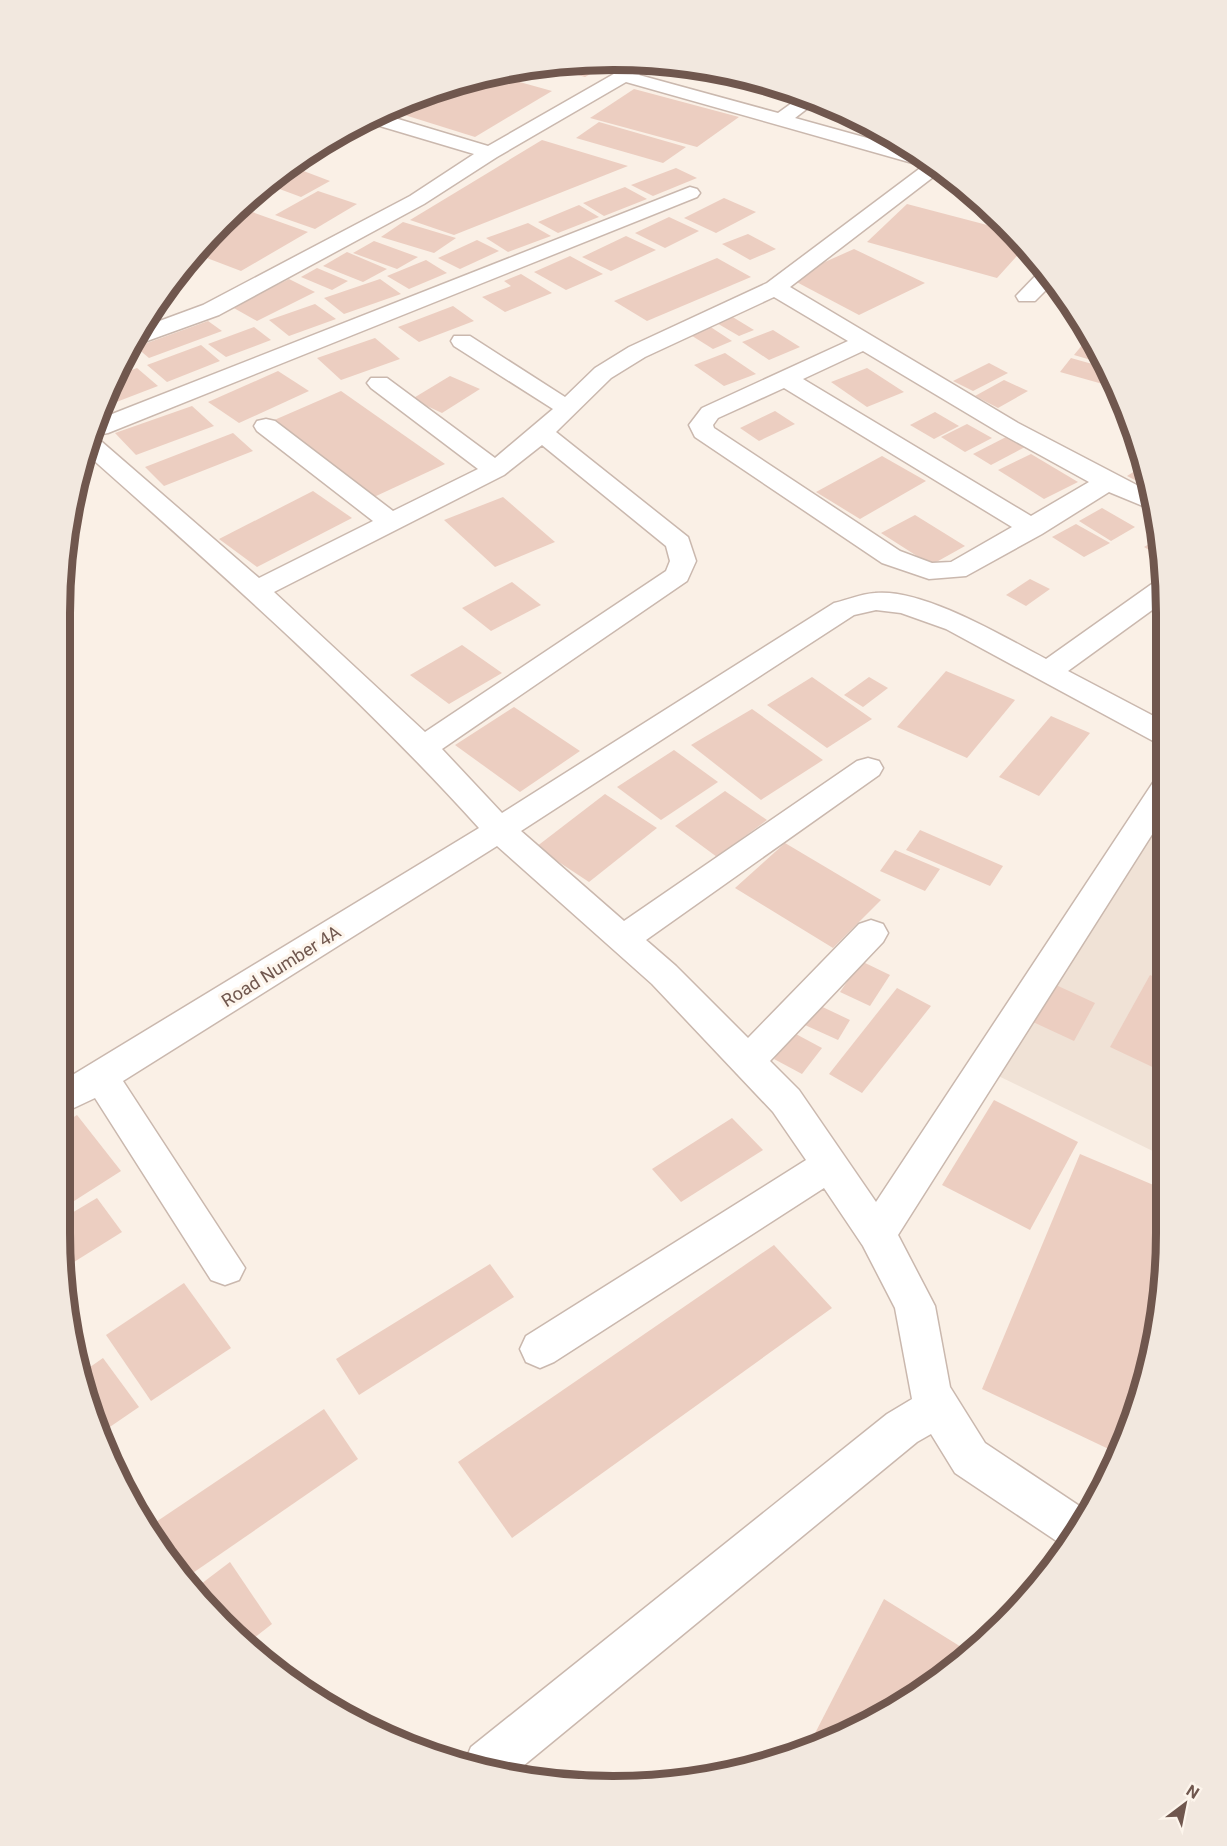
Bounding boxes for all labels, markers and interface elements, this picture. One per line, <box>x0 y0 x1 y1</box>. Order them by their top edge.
street label: Road Number 4A <box>218 921 345 1011</box>
north arrow <box>1155 1774 1215 1834</box>
text: N <box>1183 1781 1203 1803</box>

